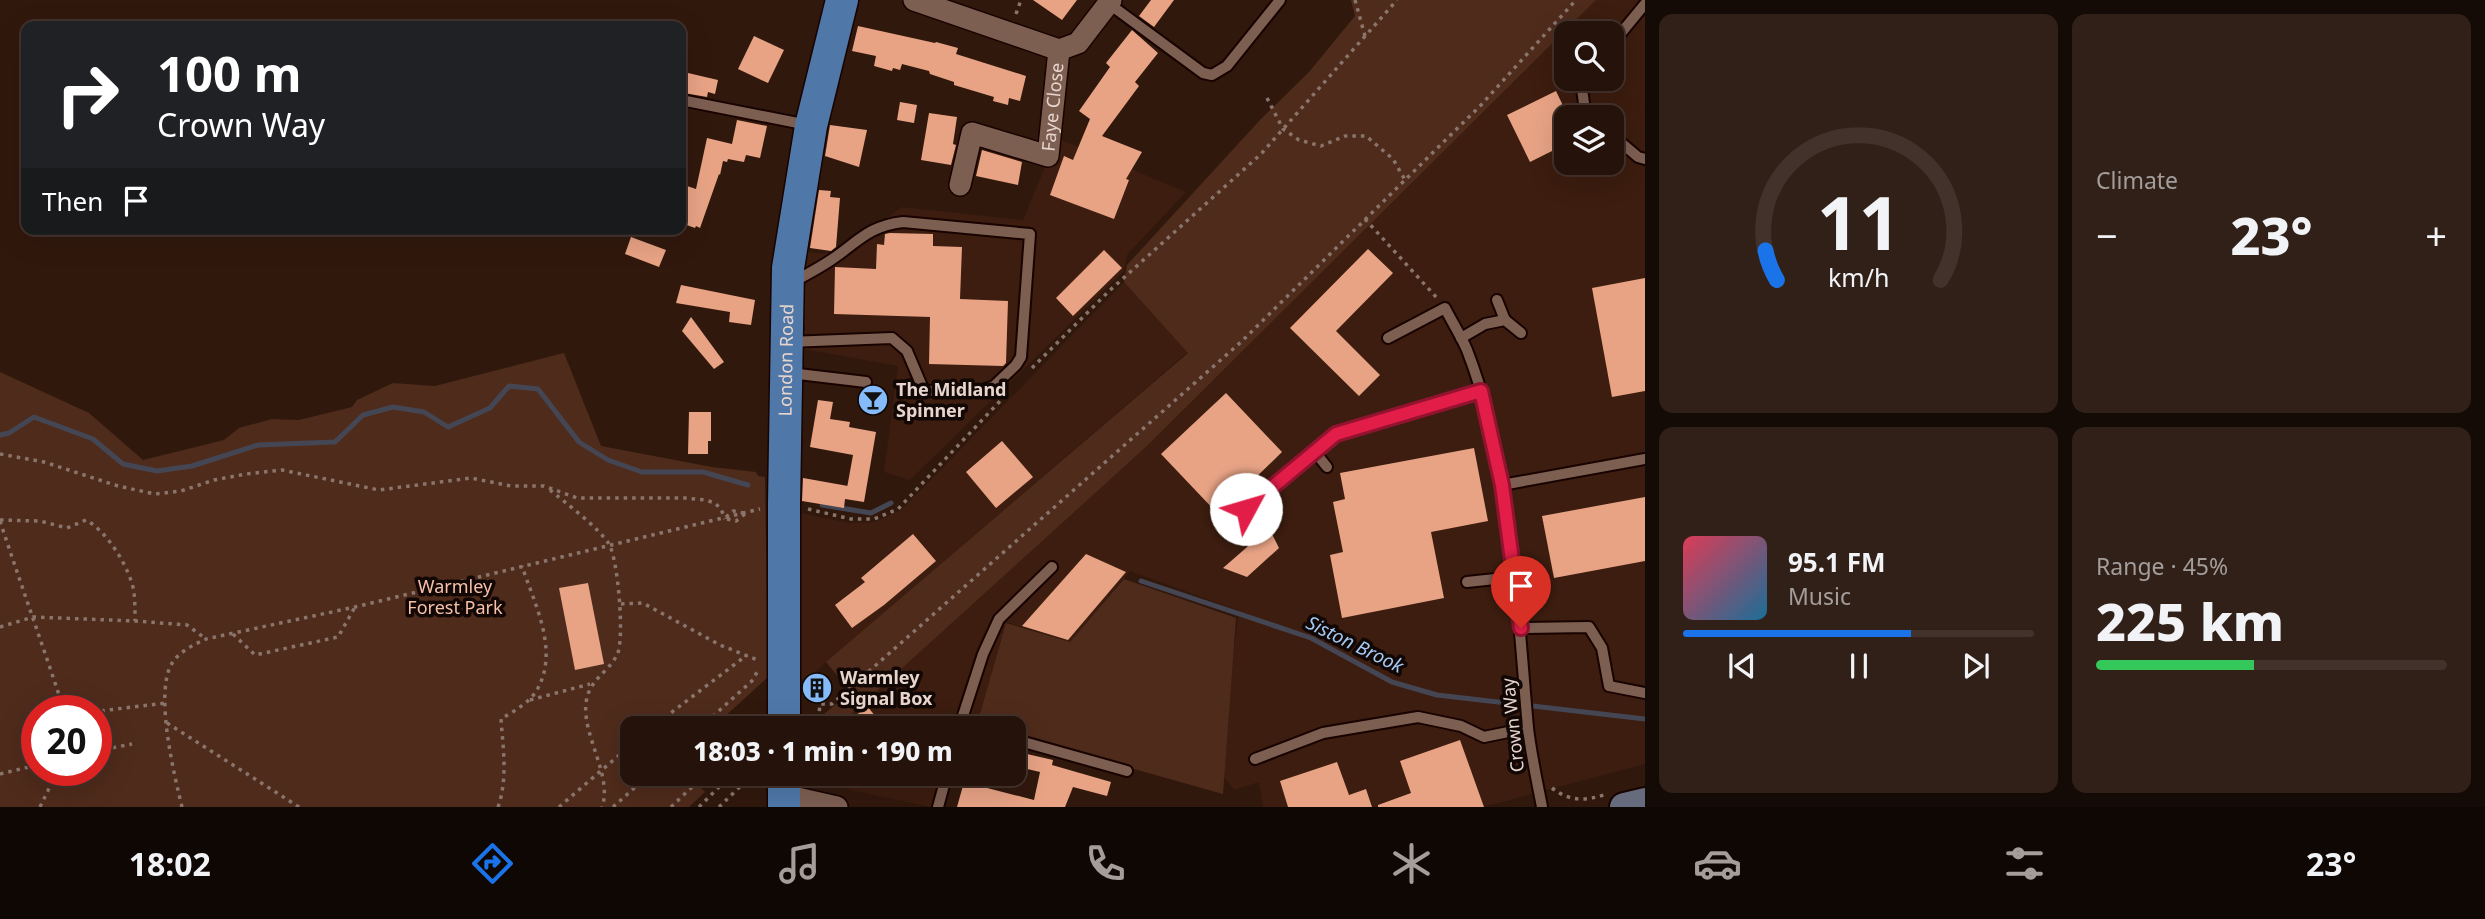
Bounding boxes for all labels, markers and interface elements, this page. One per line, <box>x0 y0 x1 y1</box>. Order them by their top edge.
map controls <box>1554 21 1624 175</box>
button: search <box>1554 21 1624 91</box>
text: 100 m <box>157 40 302 106</box>
icon: right <box>42 49 133 140</box>
street label: Faye Close <box>1036 61 1069 153</box>
text: Crown Way <box>157 103 325 146</box>
button: layers <box>1554 105 1624 175</box>
text: Climate <box>2096 164 2178 196</box>
text: 11 <box>1817 172 1900 271</box>
icon: arrive <box>117 182 155 220</box>
text: Then <box>42 183 103 219</box>
text: 23° <box>2230 199 2313 270</box>
text: − <box>2096 209 2118 261</box>
text: + <box>2425 209 2447 261</box>
text: km/h <box>1828 259 1889 293</box>
street label: London Road <box>772 304 798 416</box>
place label: The Midland Spinner <box>896 377 1006 422</box>
bar icon: The Midland Spinner <box>856 383 890 417</box>
position arrow <box>1209 472 1283 546</box>
text: 95.1 FM <box>1788 544 1885 580</box>
text: Range · 45% <box>2096 550 2228 582</box>
pin <box>1491 556 1551 628</box>
icon: arrive <box>1502 567 1540 605</box>
park label: Warmley Forest Park <box>407 574 503 619</box>
text: Music <box>1788 580 1851 612</box>
text: 225 km <box>2096 585 2284 656</box>
water label: Siston Brook <box>1302 609 1408 679</box>
icon: previous <box>1723 647 1761 685</box>
icon: pause <box>1840 647 1878 685</box>
icon: next <box>1957 647 1995 685</box>
place label: Warmley Signal Box <box>840 665 933 710</box>
building icon: Warmley Signal Box <box>800 671 834 705</box>
street label: Crown Way <box>1495 676 1529 773</box>
speed limit sign: 20 <box>21 695 112 786</box>
text: 18:03 · 1 min · 190 m <box>693 733 953 769</box>
icon: directions <box>468 839 517 888</box>
icon: music <box>775 839 824 888</box>
icon: phone <box>1081 839 1130 888</box>
icon: climate <box>1387 839 1436 888</box>
icon: car <box>1693 839 1742 888</box>
icon: filters <box>2000 839 2049 888</box>
text: 18:02 <box>129 842 211 885</box>
text: 23° <box>2306 842 2356 885</box>

